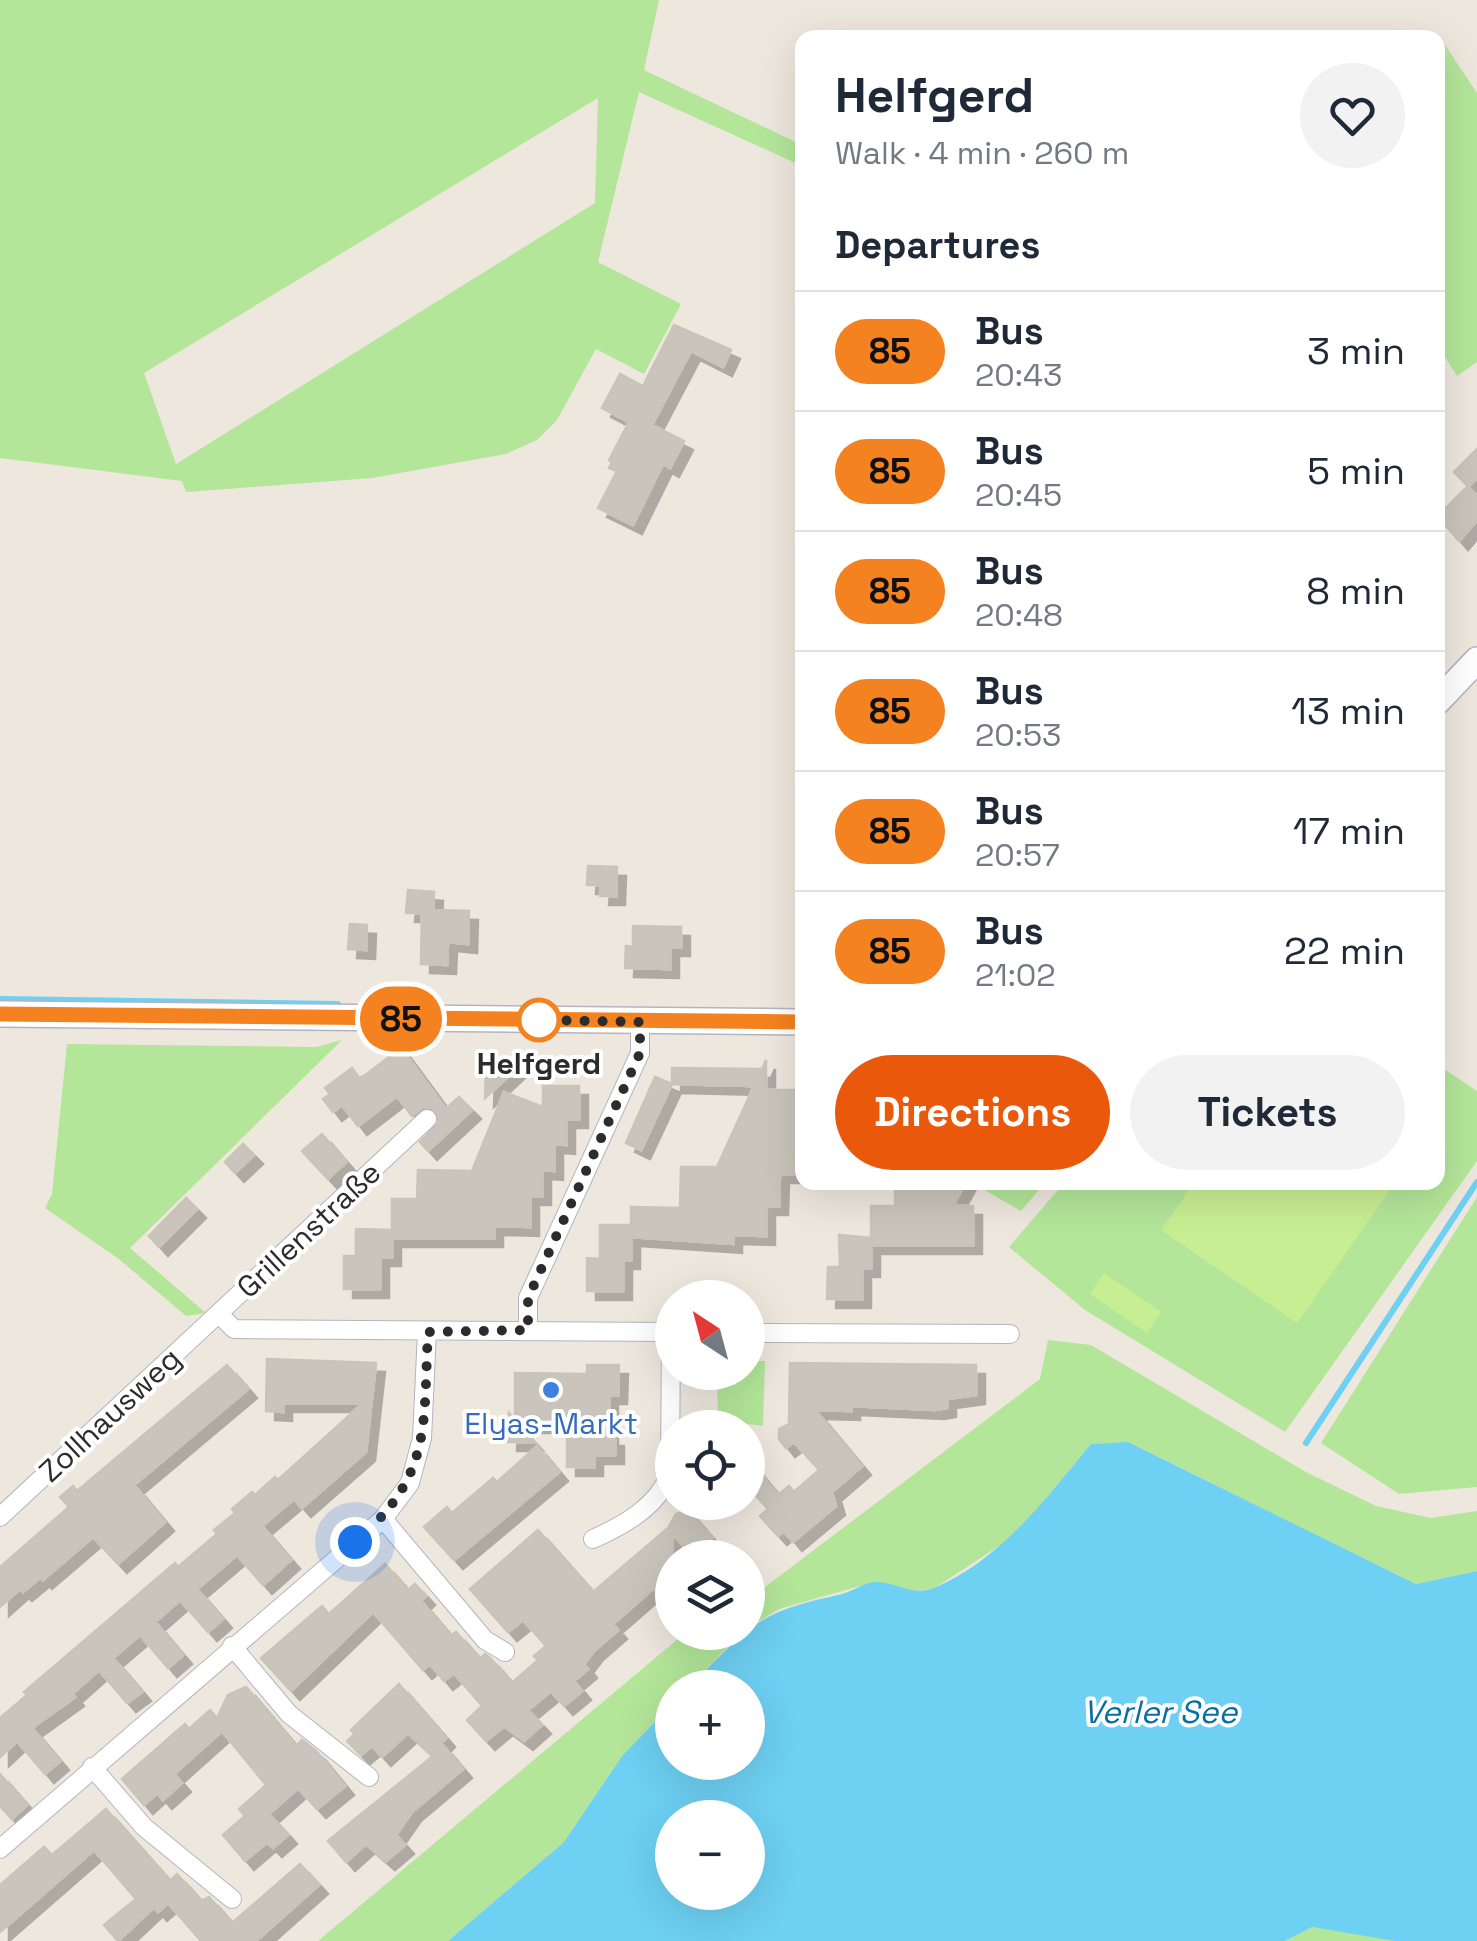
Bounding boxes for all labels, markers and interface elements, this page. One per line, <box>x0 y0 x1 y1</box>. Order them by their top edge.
button: heart <box>1300 63 1405 168</box>
text: Helfgerd <box>835 65 1034 126</box>
text: Walk · 4 min · 260 m <box>835 133 1129 173</box>
text: Departures <box>835 221 1040 269</box>
text: Bus <box>975 307 1044 355</box>
text: 3 min <box>1307 327 1405 375</box>
text: 85 <box>869 329 911 373</box>
text: 20:43 <box>975 355 1062 395</box>
text: Bus <box>975 427 1044 475</box>
text: 5 min <box>1307 447 1405 495</box>
text: 85 <box>869 449 911 493</box>
text: 20:45 <box>975 475 1062 515</box>
text: Bus <box>975 547 1044 595</box>
text: 8 min <box>1306 567 1405 615</box>
text: 85 <box>869 569 911 613</box>
text: 20:48 <box>975 595 1063 635</box>
text: Bus <box>975 667 1044 715</box>
text: 13 min <box>1291 687 1405 735</box>
text: 85 <box>869 689 911 733</box>
text: 20:53 <box>975 715 1061 755</box>
text: Bus <box>975 787 1044 835</box>
text: 17 min <box>1293 807 1405 855</box>
text: 85 <box>869 809 911 853</box>
text: 20:57 <box>975 835 1060 875</box>
text: Bus <box>975 907 1044 955</box>
text: 22 min <box>1284 927 1405 975</box>
text: 85 <box>869 929 911 973</box>
text: 21:02 <box>975 955 1056 995</box>
line badge: 85 <box>356 986 446 1052</box>
text: 85 <box>380 997 422 1041</box>
marker: Helfgerd <box>518 999 560 1041</box>
place label: Helfgerd <box>477 1044 601 1083</box>
button: Directions <box>835 1055 1110 1170</box>
button: Tickets <box>1130 1055 1405 1170</box>
street label: Grillenstraße <box>228 1153 389 1306</box>
north arrow <box>655 1280 765 1390</box>
map controls <box>655 1280 765 1910</box>
street label: Zollhausweg <box>31 1339 189 1490</box>
marker: Elyas-Markt <box>540 1379 562 1401</box>
place label: Elyas-Markt <box>464 1404 638 1443</box>
button: locate <box>655 1410 765 1520</box>
your location <box>330 1517 380 1567</box>
button: layers <box>655 1540 765 1650</box>
button: + <box>655 1670 765 1780</box>
water label: Verler See <box>1083 1692 1238 1732</box>
button: − <box>655 1800 765 1910</box>

